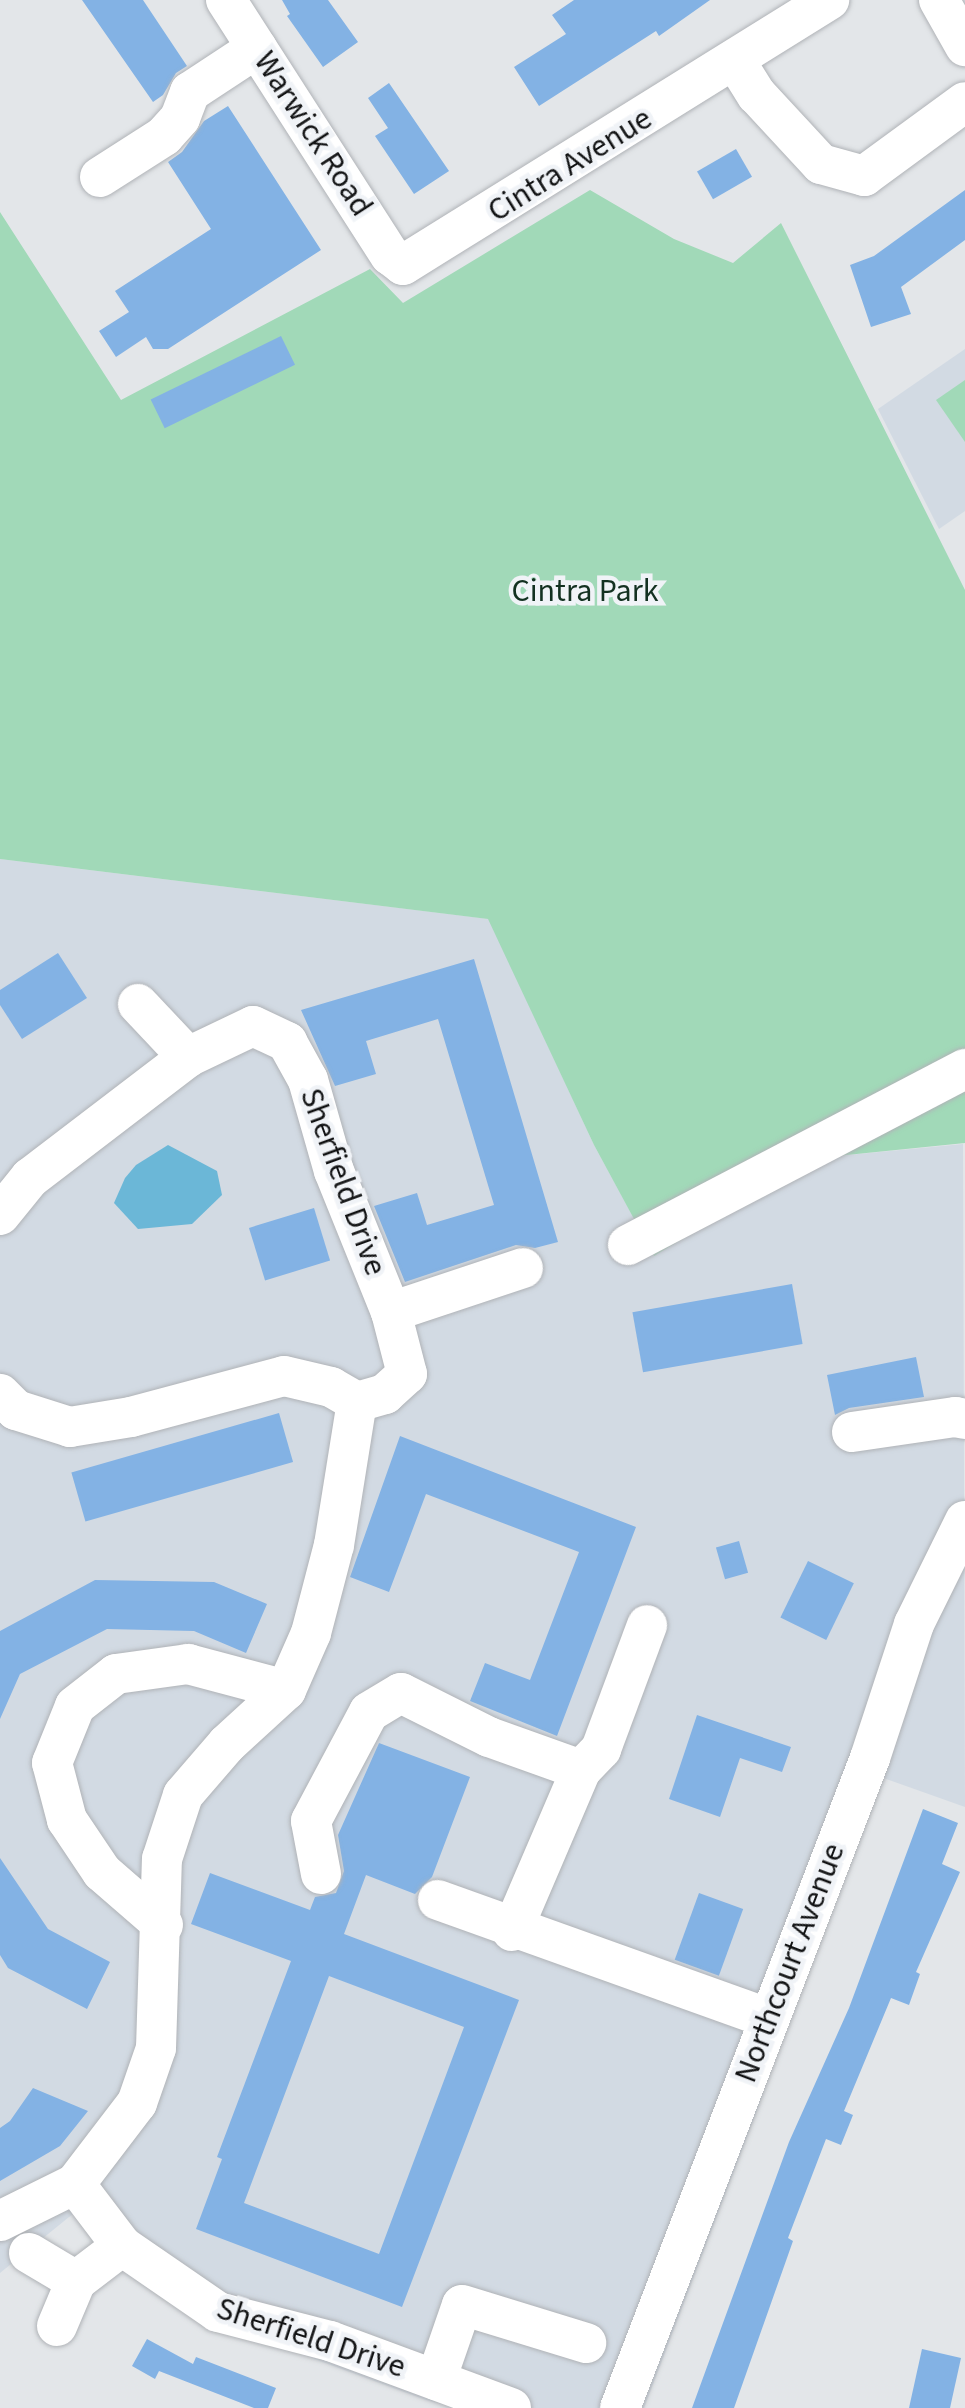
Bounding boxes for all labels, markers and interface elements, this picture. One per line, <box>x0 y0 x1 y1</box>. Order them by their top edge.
street label: Warwick Road <box>245 44 381 224</box>
street label: Cintra Avenue <box>481 99 659 231</box>
park label: Cintra Park <box>511 572 659 610</box>
street label: Sherfield Drive <box>291 1083 395 1281</box>
street label: Northcourt Avenue <box>727 1838 853 2088</box>
street label: Sherfield Drive <box>212 2289 410 2387</box>

